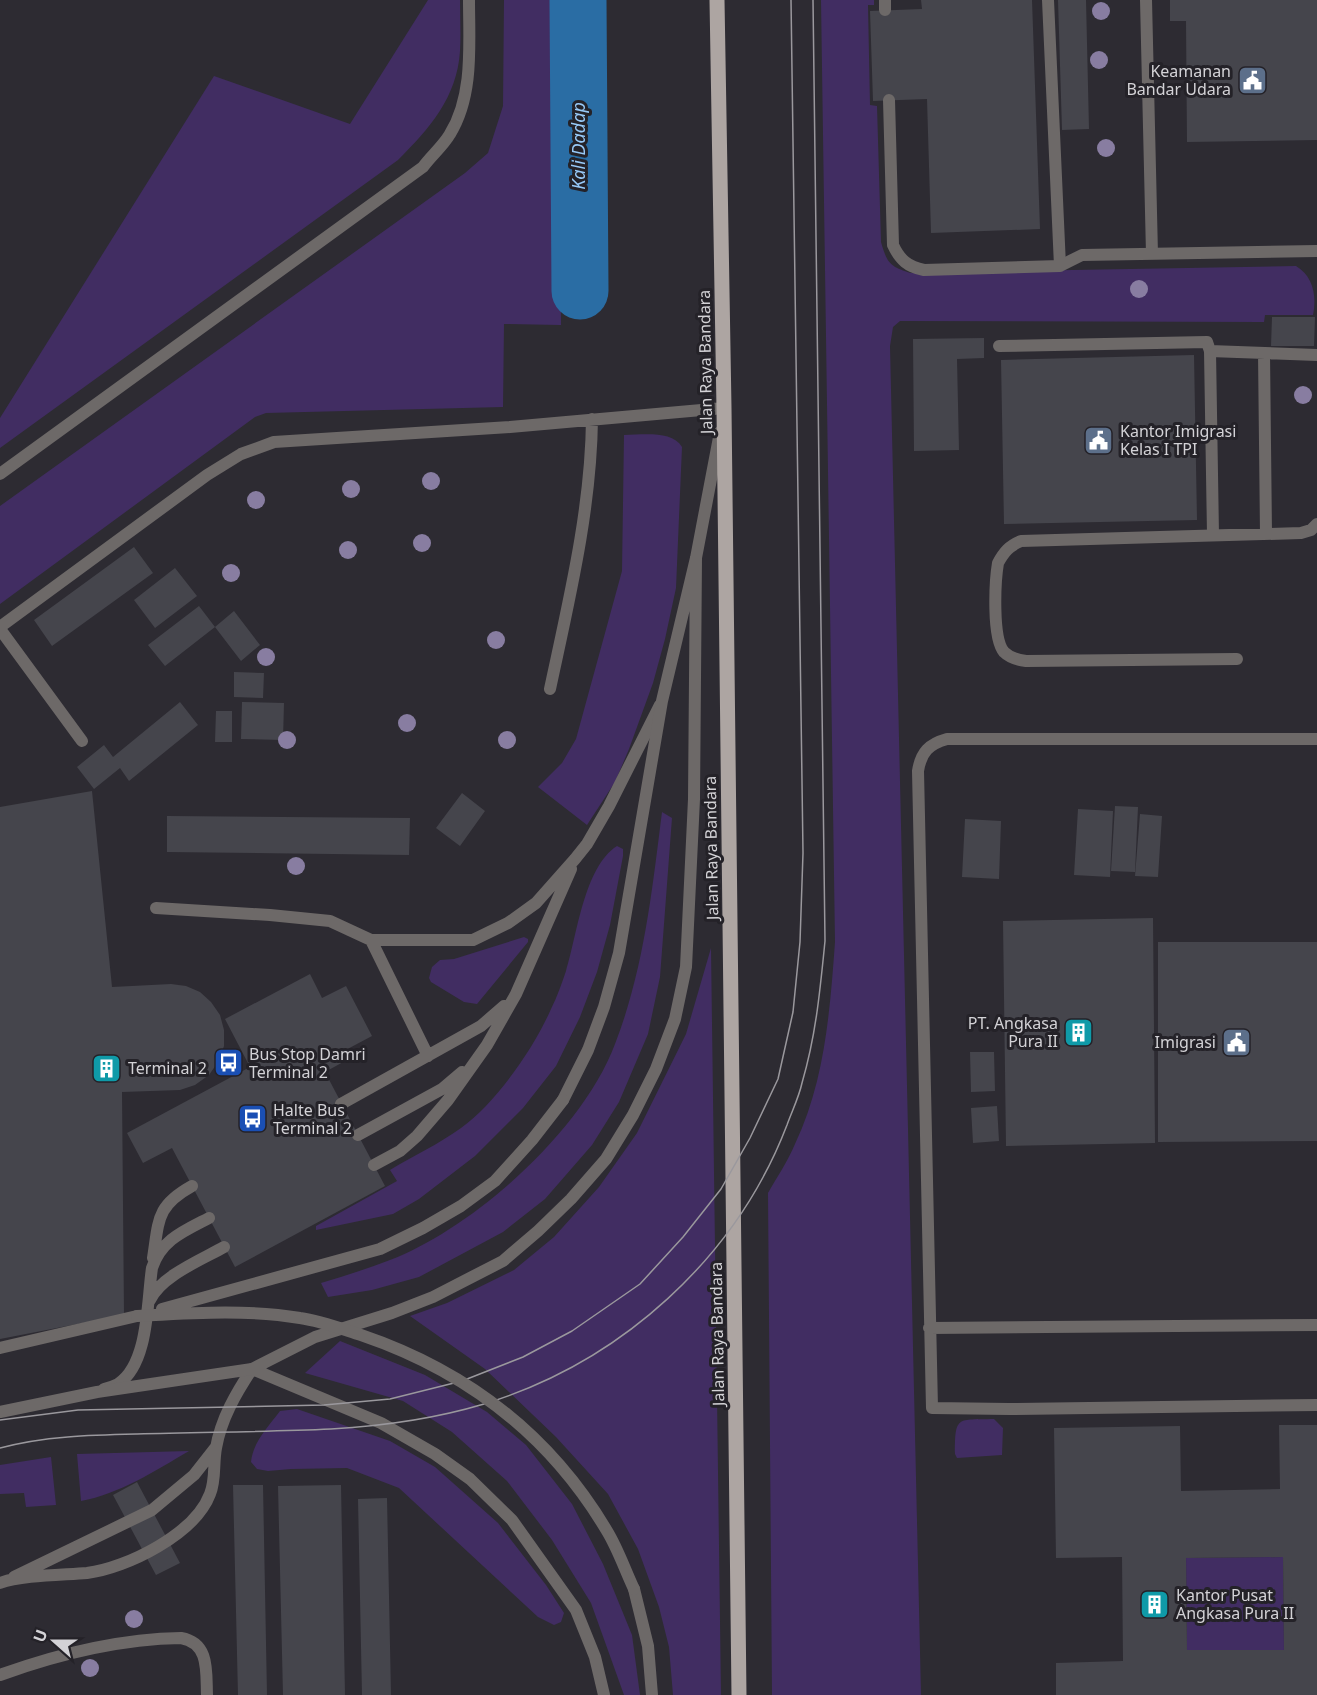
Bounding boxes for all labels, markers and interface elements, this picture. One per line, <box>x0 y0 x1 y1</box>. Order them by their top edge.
place label: Keamanan Bandar Udara <box>1126 60 1231 100</box>
public building icon: Keamanan Bandar Udara <box>1236 64 1268 96</box>
water label: Kali Dadap <box>566 102 590 190</box>
street label: Jalan Raya Bandara <box>693 290 717 436</box>
place label: Kantor Imigrasi Kelas I TPI <box>1120 420 1236 460</box>
public building icon: Kantor Imigrasi Kelas I TPI <box>1083 424 1115 456</box>
street label: Jalan Raya Bandara <box>699 776 723 922</box>
place label: PT. Angkasa Pura II <box>968 1012 1058 1052</box>
building icon: PT. Angkasa Pura II <box>1063 1016 1095 1048</box>
public building icon: Imigrasi <box>1221 1026 1253 1058</box>
place label: Imigrasi <box>1155 1031 1216 1053</box>
place label: Bus Stop Damri Terminal 2 <box>249 1043 366 1083</box>
bus stop icon: Bus Stop Damri Terminal 2 <box>212 1047 244 1079</box>
building icon: Terminal 2 <box>91 1052 123 1084</box>
place label: Terminal 2 <box>128 1057 207 1079</box>
place label: Halte Bus Terminal 2 <box>273 1099 352 1139</box>
bus stop icon: Halte Bus Terminal 2 <box>236 1103 268 1135</box>
street label: Jalan Raya Bandara <box>705 1262 729 1408</box>
place label: Kantor Pusat Angkasa Pura II <box>1176 1584 1294 1624</box>
building icon: Kantor Pusat Angkasa Pura II <box>1139 1588 1171 1620</box>
north arrow <box>24 1611 84 1671</box>
text: U <box>28 1626 52 1645</box>

